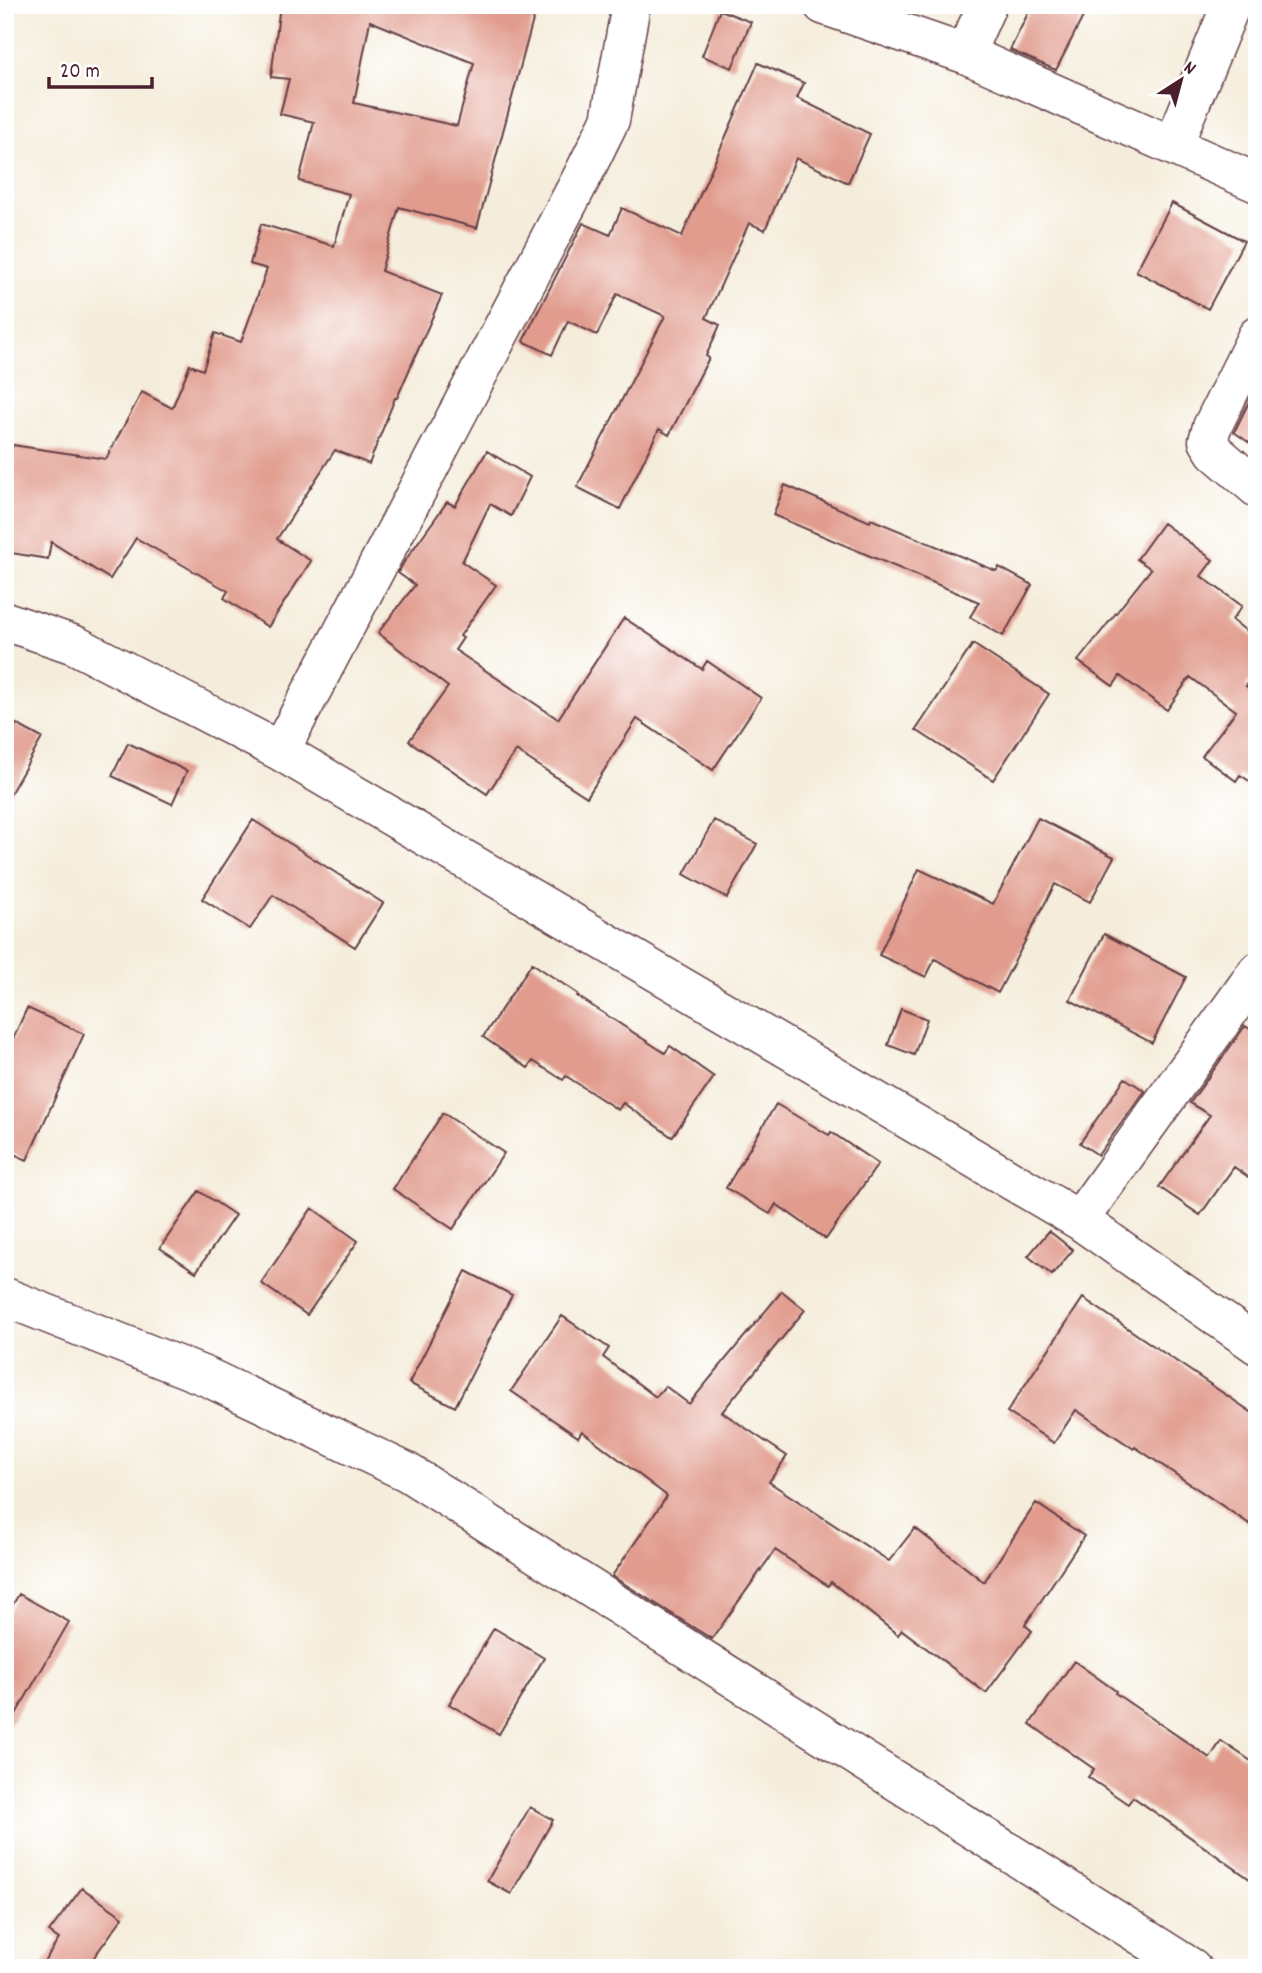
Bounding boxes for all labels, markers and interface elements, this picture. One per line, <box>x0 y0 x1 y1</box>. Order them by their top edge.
scale bar <box>49 46 152 90</box>
north arrow <box>1146 46 1216 116</box>
text: N <box>1177 55 1201 83</box>
text: 20 m <box>60 58 100 88</box>

